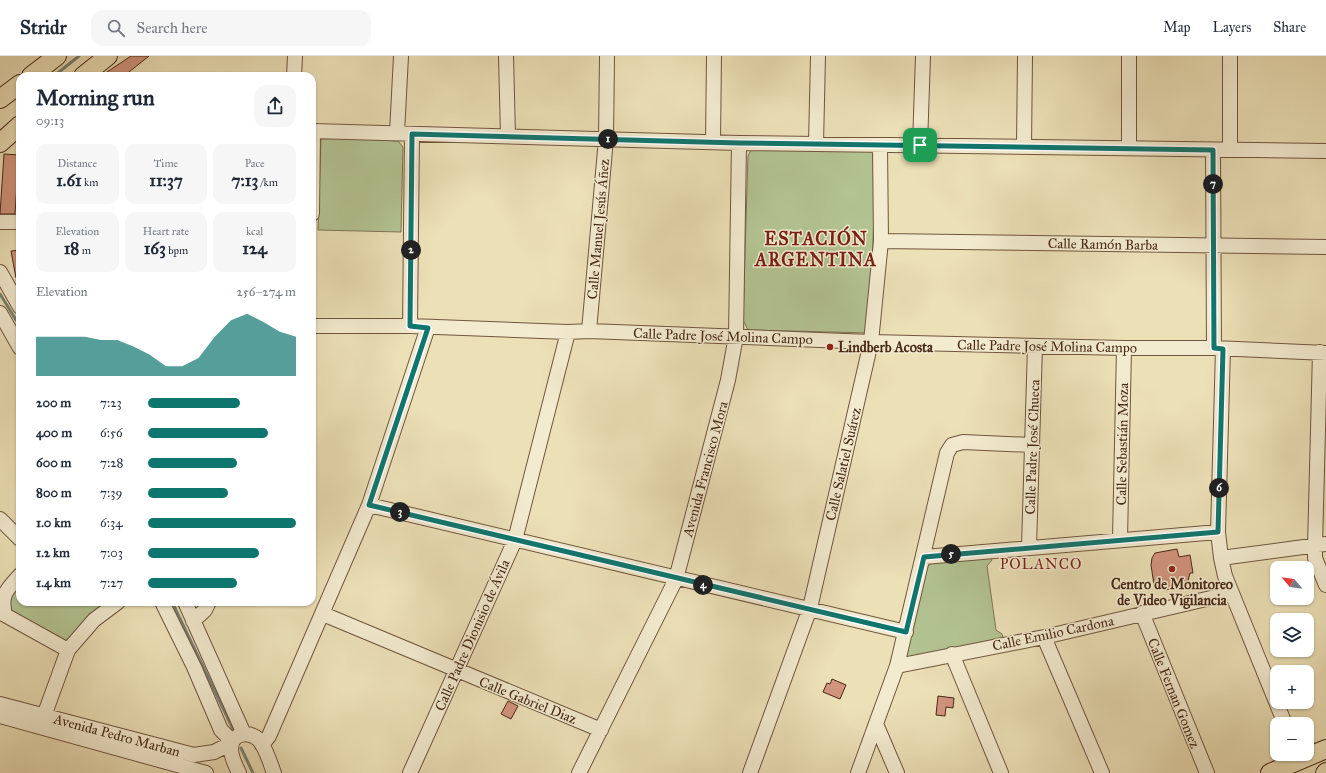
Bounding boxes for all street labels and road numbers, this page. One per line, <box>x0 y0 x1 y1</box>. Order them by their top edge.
street label: Calle Manuel Jesús Áñez <box>582 157 614 300</box>
street label: Calle Ramón Barba <box>1048 235 1158 254</box>
street label: Calle Padre José Molina Campo <box>633 325 813 349</box>
street label: Calle Padre José Molina Campo <box>957 336 1137 358</box>
street label: Calle Padre José Chueca <box>1022 379 1044 515</box>
street label: Calle Sebastián Moza <box>1113 382 1132 505</box>
street label: Avenida Francisco Mora <box>679 399 732 540</box>
street label: Calle Salatiel Suárez <box>822 405 865 522</box>
street label: Calle Padre Dionisio de Ávila <box>429 556 514 714</box>
street label: Calle Emilio Cardona <box>991 612 1115 655</box>
street label: Calle Fernan Gomez <box>1144 636 1204 751</box>
street label: Calle Gabriel Diaz <box>477 673 580 728</box>
street label: Avenida Pedro Marban <box>51 710 182 761</box>

